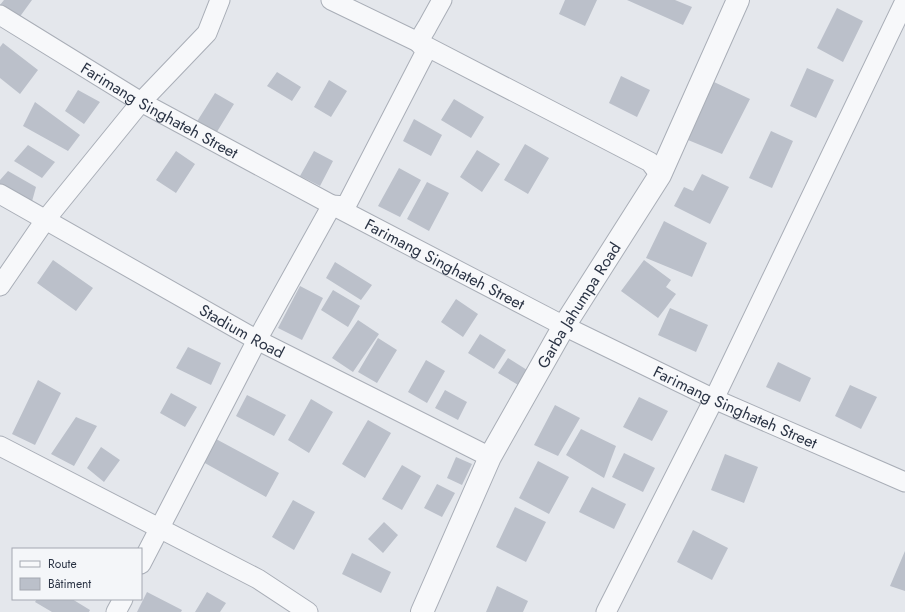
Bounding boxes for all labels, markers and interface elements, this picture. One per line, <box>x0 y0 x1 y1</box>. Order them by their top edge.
street label: Farimang Singhateh Street <box>76 57 242 164</box>
street label: Farimang Singhateh Street <box>361 213 529 316</box>
street label: Garba Jahumpa Road <box>531 238 626 373</box>
street label: Stadium Road <box>195 299 288 364</box>
street label: Farimang Singhateh Street <box>649 360 821 455</box>
legend <box>12 548 142 600</box>
text: Route <box>48 555 77 573</box>
text: Bâtiment <box>48 575 91 593</box>

